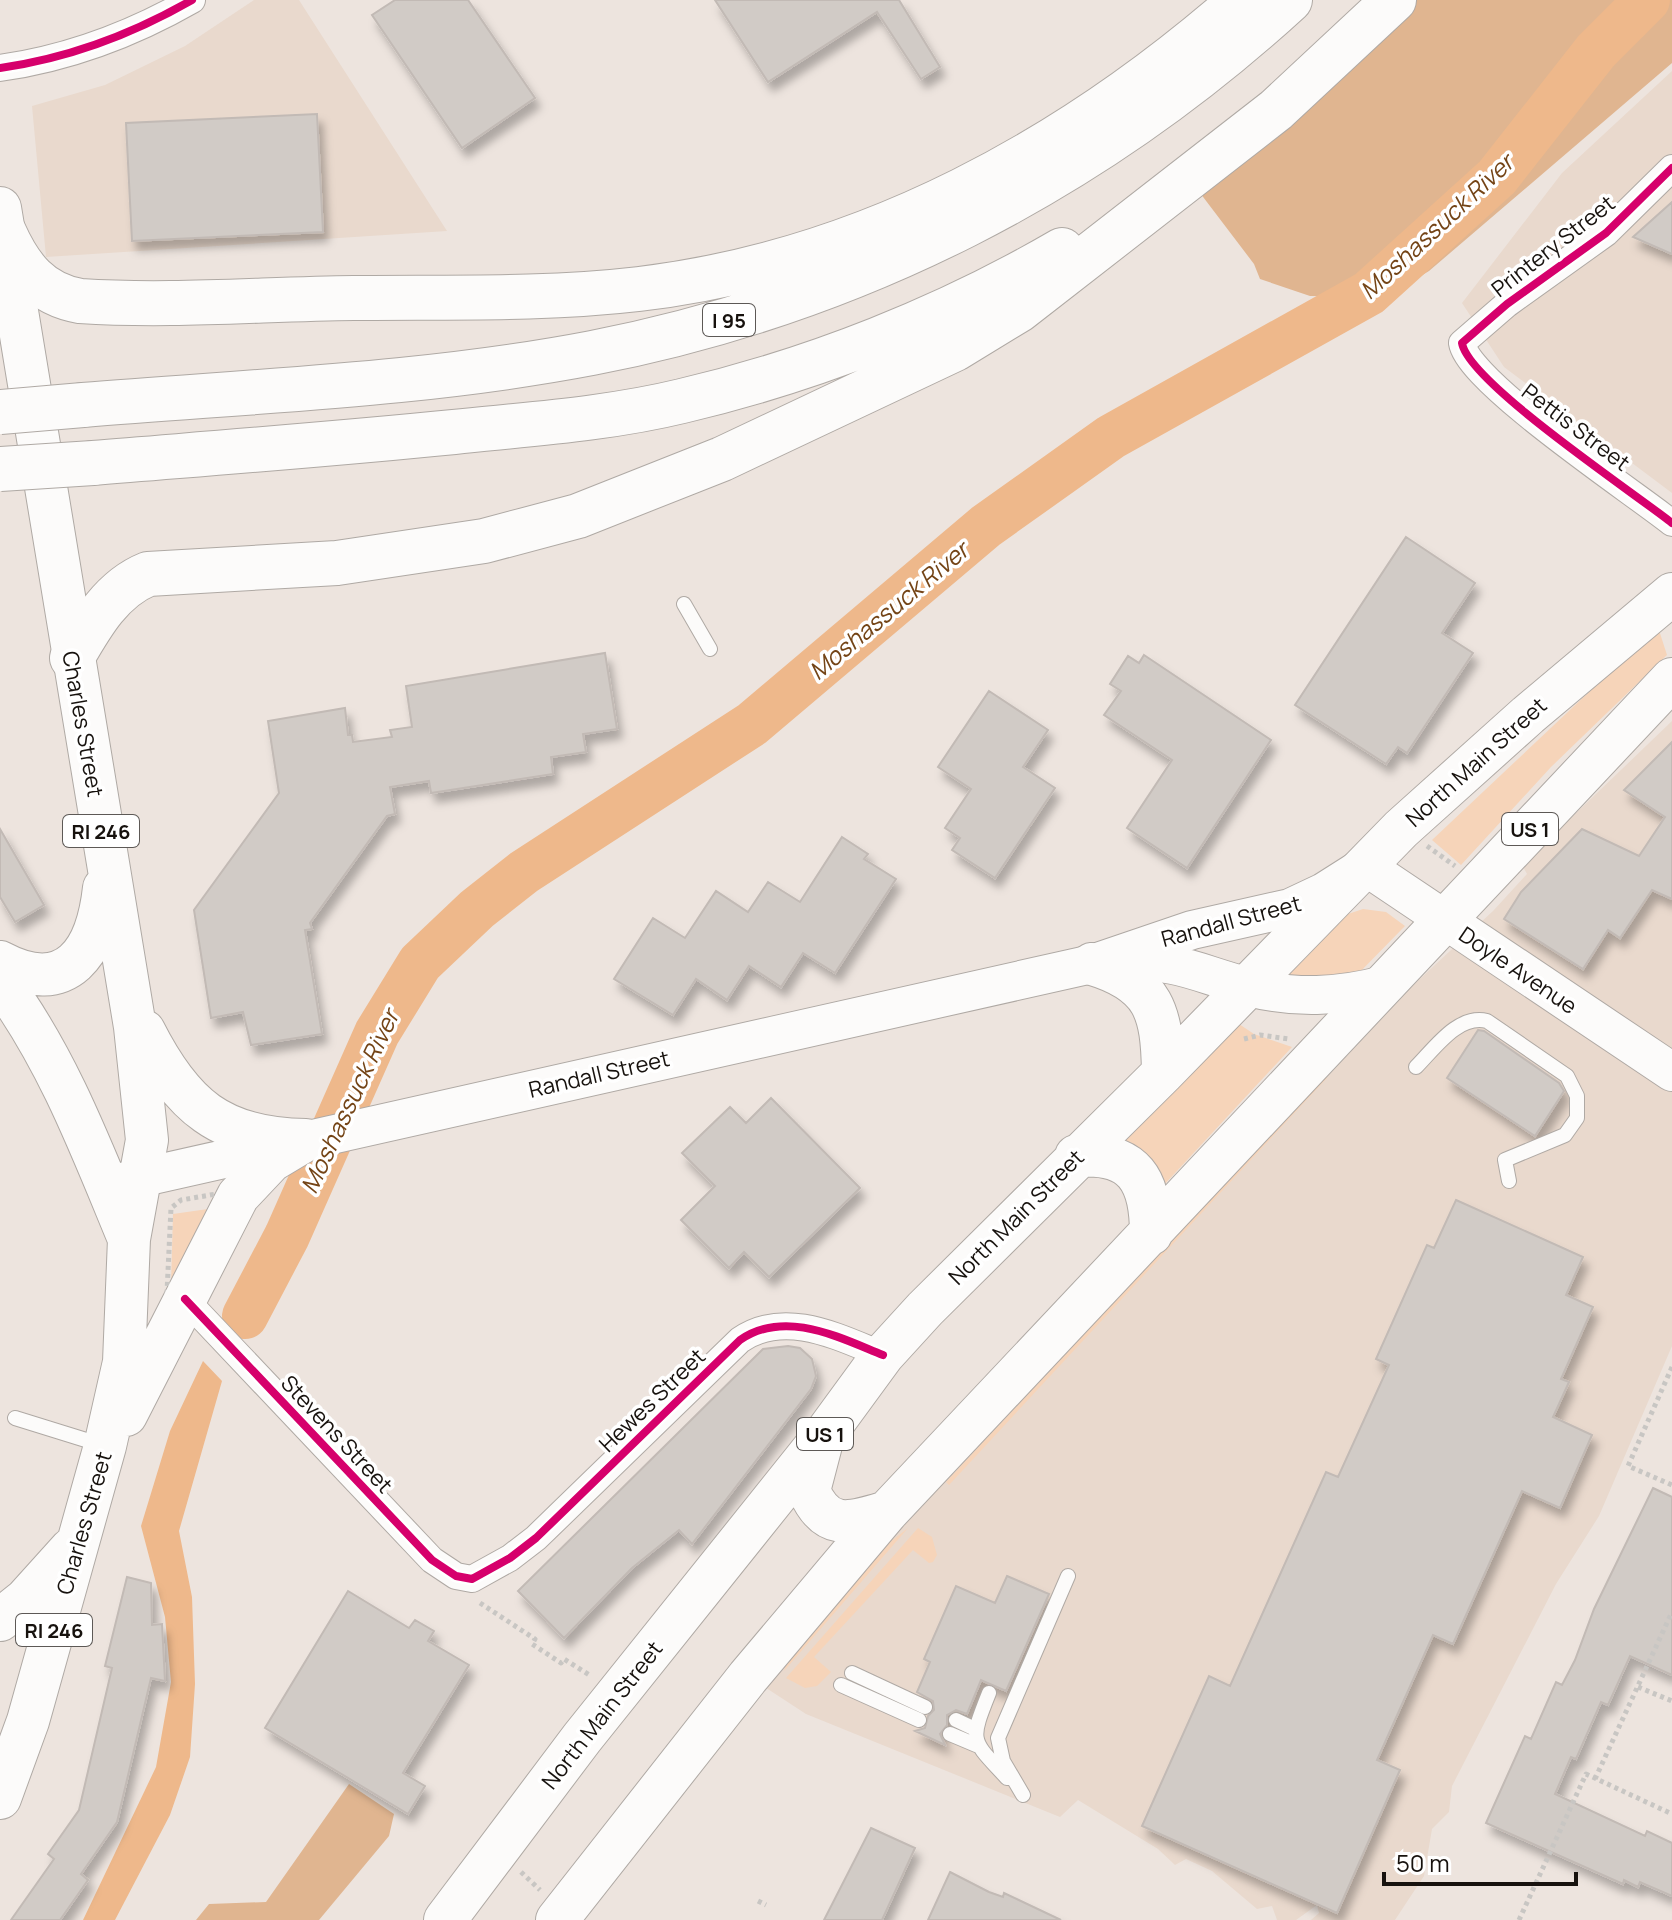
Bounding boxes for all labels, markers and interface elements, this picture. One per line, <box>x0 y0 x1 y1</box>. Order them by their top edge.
water label: Moshassuck River <box>1352 144 1522 306</box>
street label: Printery Street <box>1485 188 1621 304</box>
road number: I 95 <box>703 304 755 336</box>
street label: Pettis Street <box>1516 376 1636 478</box>
water label: Moshassuck River <box>801 531 977 687</box>
street label: Charles Street <box>55 649 111 799</box>
street label: North Main Street <box>1399 690 1553 833</box>
road number: US 1 <box>1502 813 1558 845</box>
road number: RI 246 <box>63 815 139 847</box>
street label: Randall Street <box>1158 888 1304 954</box>
street label: Doyle Avenue <box>1453 919 1583 1021</box>
water label: Moshassuck River <box>292 1001 407 1198</box>
street label: Randall Street <box>526 1043 673 1105</box>
street label: North Main Street <box>942 1143 1090 1291</box>
street label: Hewes Street <box>592 1341 712 1458</box>
street label: Stevens Street <box>274 1368 400 1500</box>
road number: US 1 <box>797 1418 853 1450</box>
street label: Charles Street <box>49 1448 119 1598</box>
road number: RI 246 <box>16 1614 92 1646</box>
street label: North Main Street <box>535 1635 669 1795</box>
scale bar <box>1384 1836 1576 1886</box>
text: 50 m <box>1396 1846 1450 1879</box>

